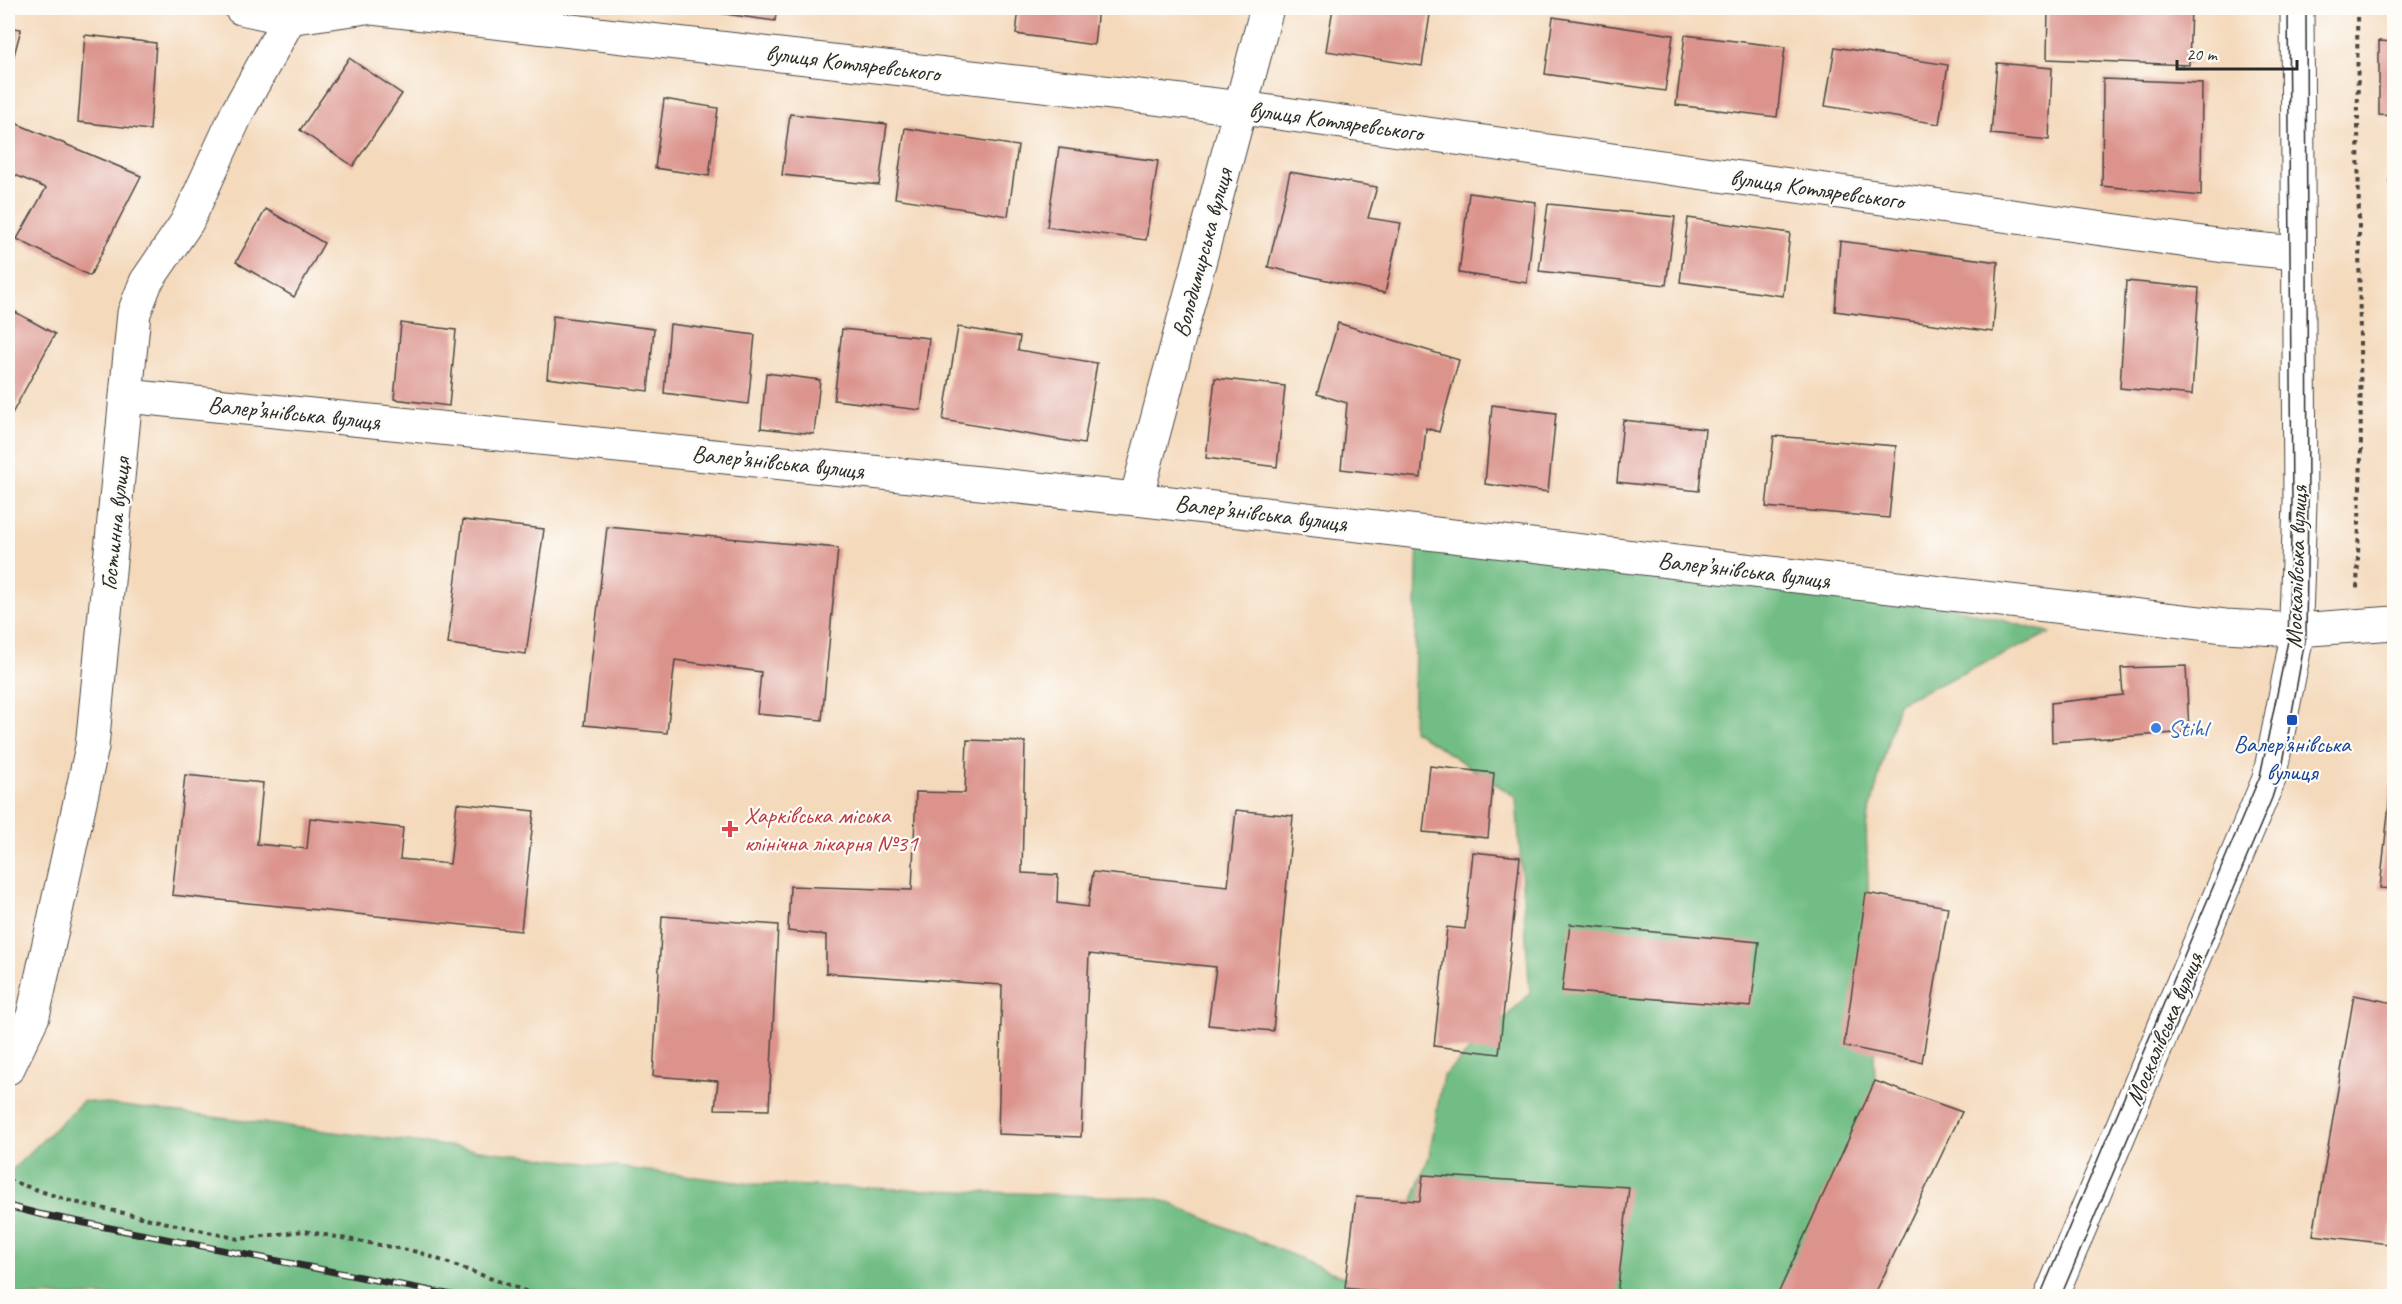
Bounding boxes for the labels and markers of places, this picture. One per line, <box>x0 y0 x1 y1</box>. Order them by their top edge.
place label: Stihl <box>2168 713 2212 743</box>
marker: Валер’янівська вулиця <box>2285 713 2299 727</box>
marker: Stihl <box>2149 721 2163 735</box>
place label: Валер’янівська вулиця <box>2233 729 2352 787</box>
place label: Харківська міська клінічна лікарня №31 <box>744 800 919 858</box>
marker: Харківська міська клінічна лікарня №31 <box>721 820 739 838</box>

